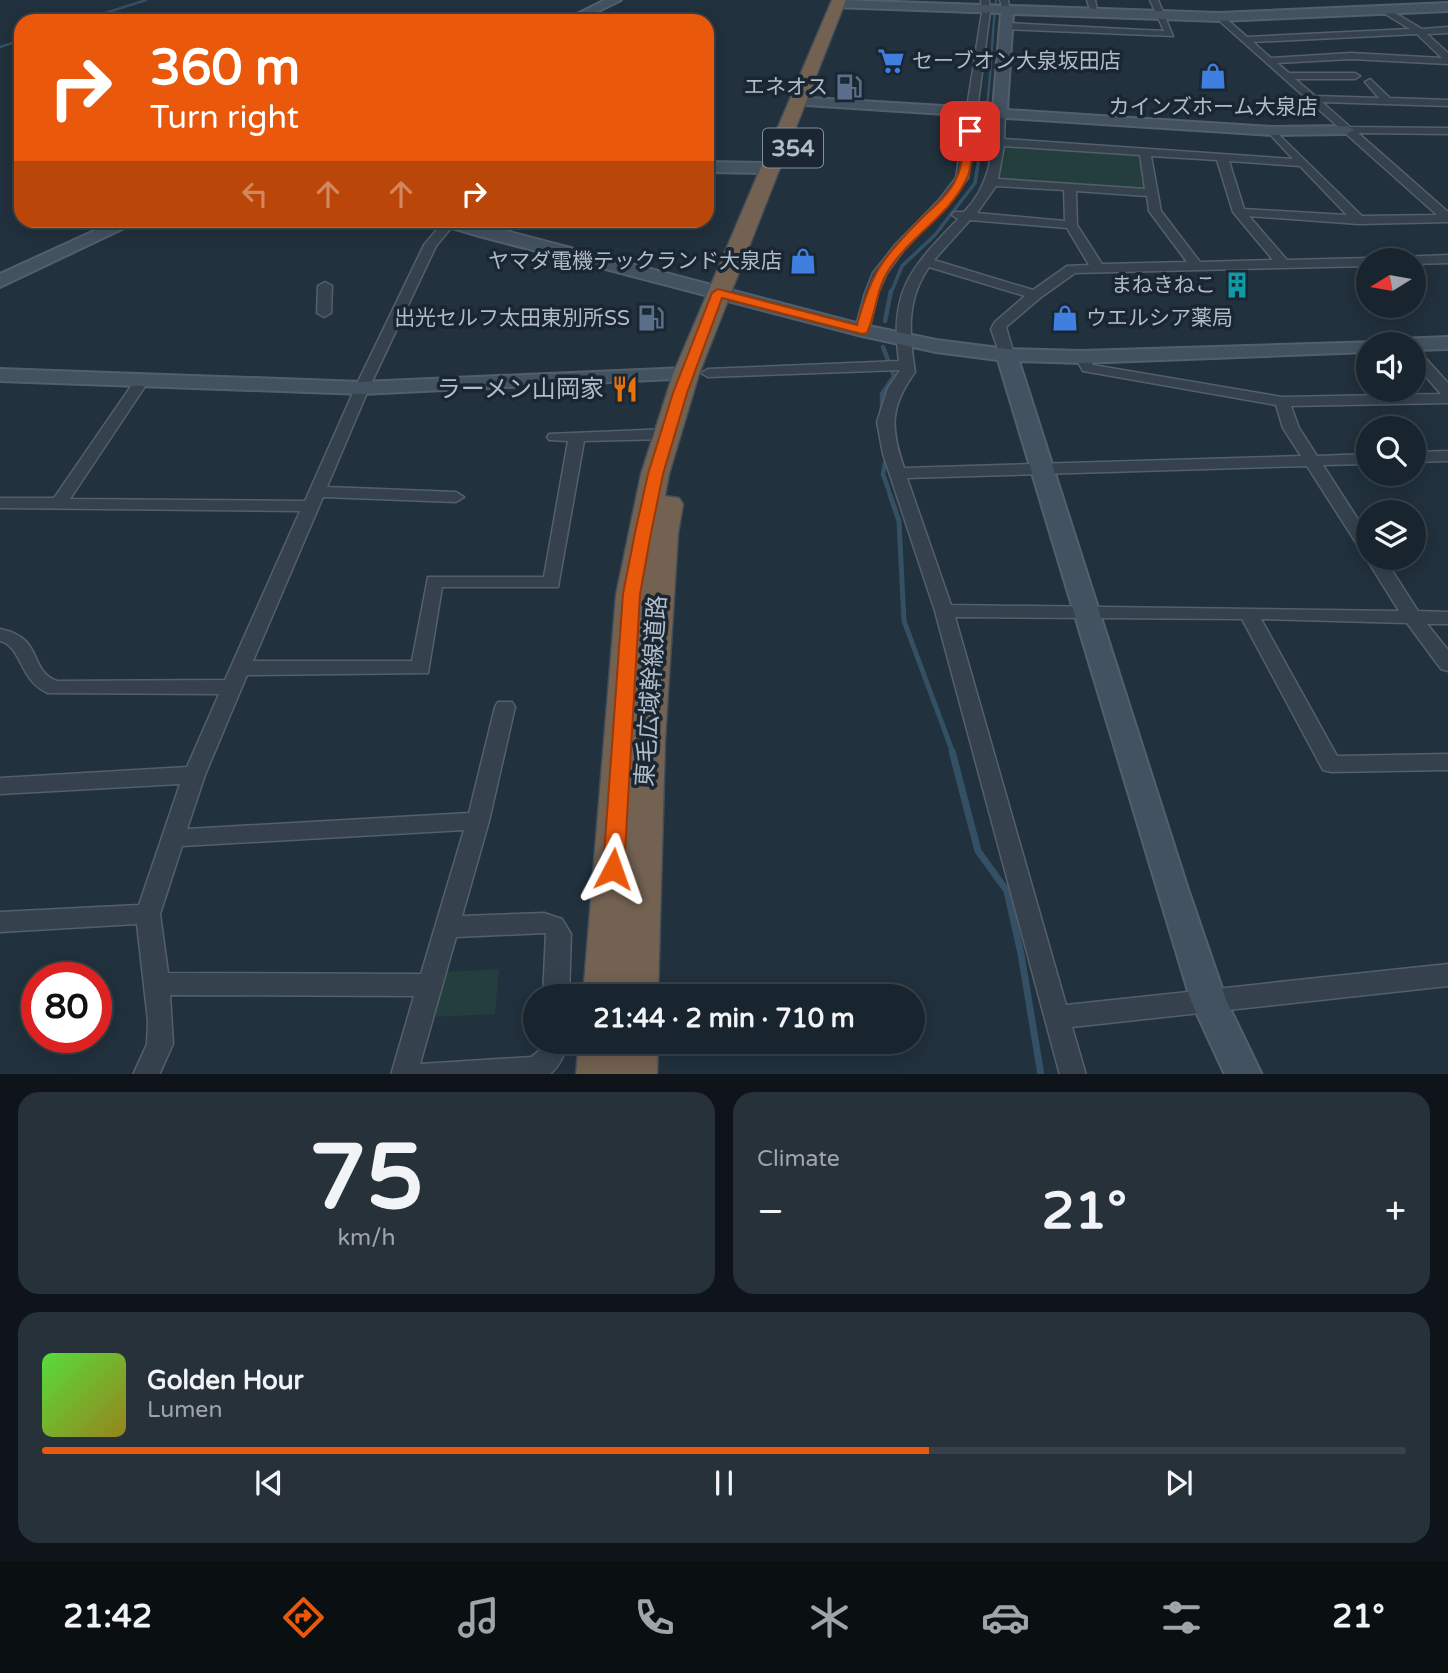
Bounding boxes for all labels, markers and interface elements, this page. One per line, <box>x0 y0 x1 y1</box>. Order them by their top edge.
text: 360 m <box>150 39 300 98</box>
icon: right <box>35 42 126 133</box>
supermarket icon: セーブオン大泉坂田店 <box>876 46 906 76</box>
place label: セーブオン大泉坂田店 <box>912 49 1121 74</box>
shop icon: カインズホーム大泉店 <box>1198 61 1228 91</box>
fuel station icon: エネオス <box>834 72 864 102</box>
place label: エネオス <box>744 75 828 100</box>
place label: カインズホーム大泉店 <box>1109 95 1317 120</box>
text: Turn right <box>150 99 299 137</box>
pin <box>940 101 1000 161</box>
icon: arrive <box>951 112 989 150</box>
road number: 354 <box>763 128 823 168</box>
icon: left <box>236 175 274 213</box>
icon: ahead <box>309 175 347 213</box>
icon: ahead <box>382 175 420 213</box>
icon: right <box>455 175 493 213</box>
shop icon: ヤマダ電機テックランド大泉店 <box>788 246 818 276</box>
north arrow <box>1356 248 1426 318</box>
map controls <box>1356 248 1426 570</box>
place label: ヤマダ電機テックランド大泉店 <box>488 249 782 274</box>
building icon: まねきねこ <box>1222 270 1252 300</box>
place label: まねきねこ <box>1111 273 1216 298</box>
fuel station icon: 出光セルフ太田東別所SS <box>636 303 666 333</box>
shop icon: ウエルシア薬局 <box>1050 303 1080 333</box>
place label: 出光セルフ太田東別所SS <box>394 306 630 331</box>
place label: ウエルシア薬局 <box>1086 306 1233 331</box>
button: sound <box>1356 332 1426 402</box>
restaurant icon: ラーメン山岡家 <box>610 374 640 404</box>
place label: ラーメン山岡家 <box>437 375 604 404</box>
button: search <box>1356 416 1426 486</box>
button: layers <box>1356 500 1426 570</box>
street label: 東毛広域幹線道路 <box>630 594 673 788</box>
position arrow <box>576 832 650 906</box>
speed limit sign: 80 <box>21 962 112 1053</box>
text: 21:44 · 2 min · 710 m <box>593 1003 855 1034</box>
text: 75 <box>309 1123 424 1233</box>
text: Climate <box>757 1145 840 1173</box>
text: 21° <box>1042 1180 1127 1243</box>
text: − <box>757 1189 784 1235</box>
text: + <box>1385 1189 1406 1235</box>
text: km/h <box>338 1224 395 1252</box>
text: Golden Hour <box>147 1365 304 1396</box>
text: Lumen <box>147 1396 222 1424</box>
icon: previous <box>250 1464 288 1502</box>
icon: pause <box>705 1464 743 1502</box>
icon: next <box>1160 1464 1198 1502</box>
icon: directions <box>279 1593 328 1642</box>
icon: music <box>454 1593 503 1642</box>
icon: phone <box>630 1593 679 1642</box>
icon: climate <box>805 1593 854 1642</box>
icon: car <box>981 1593 1030 1642</box>
icon: filters <box>1157 1593 1206 1642</box>
text: 21:42 <box>63 1598 152 1636</box>
text: 21° <box>1332 1598 1385 1636</box>

